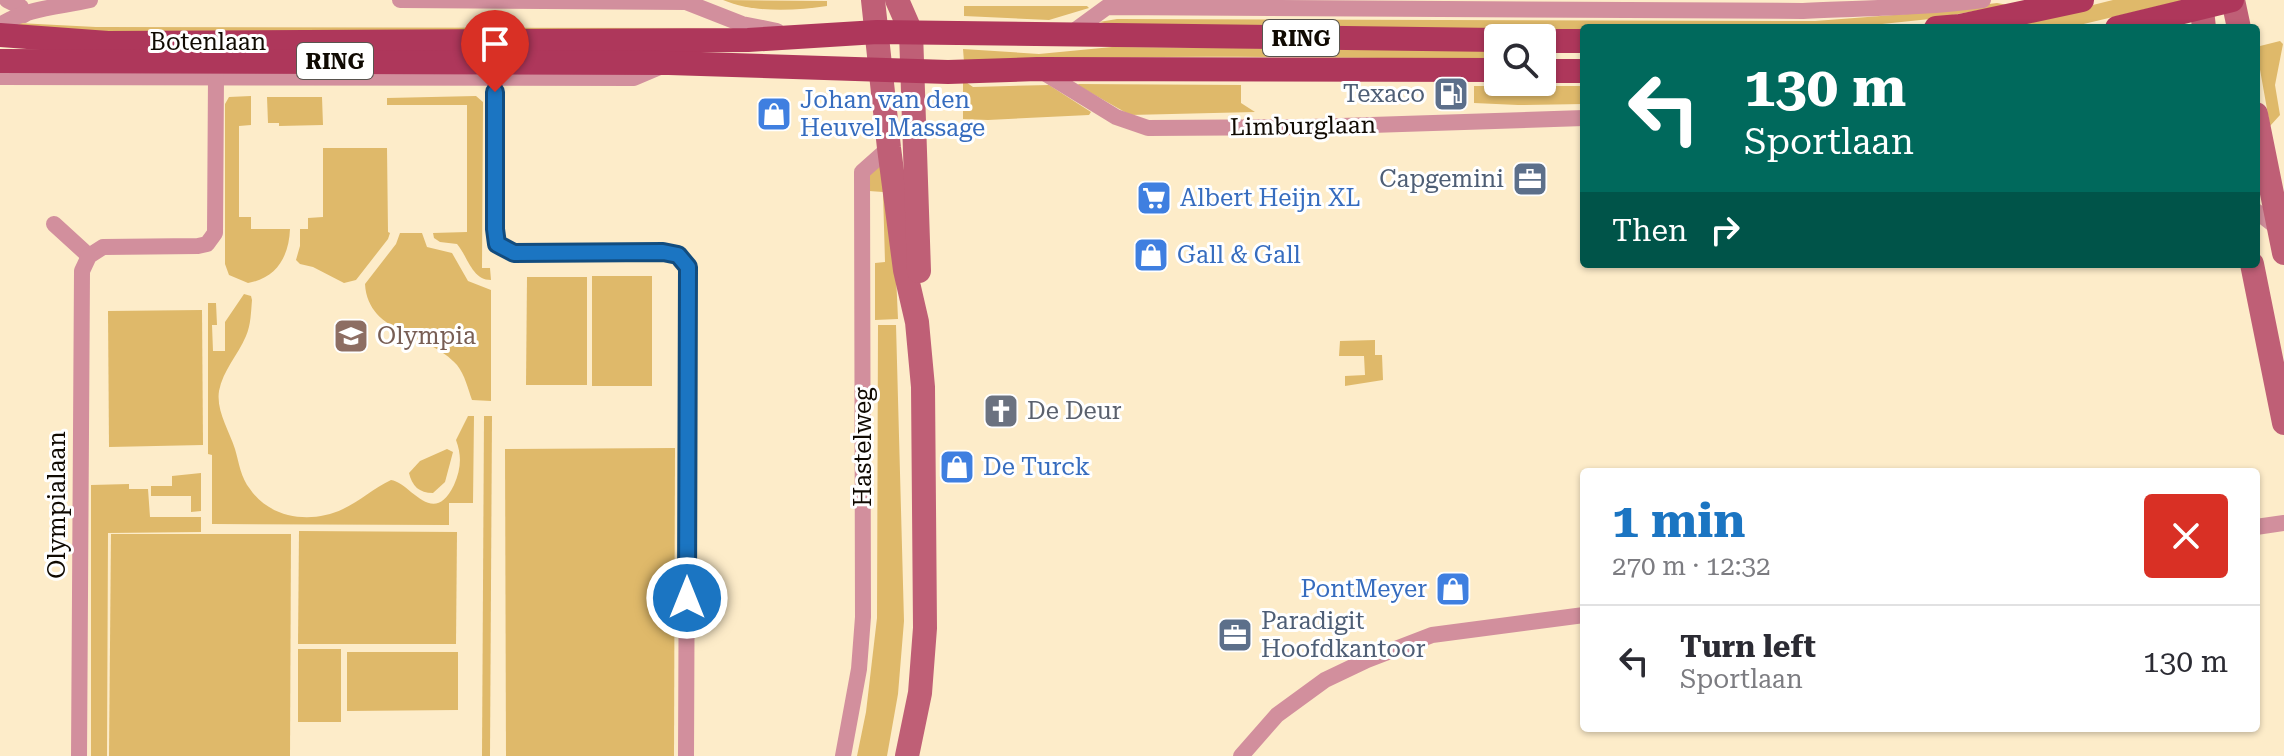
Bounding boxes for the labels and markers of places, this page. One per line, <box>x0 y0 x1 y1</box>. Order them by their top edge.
pin <box>461 10 529 92</box>
fuel station icon: Texaco <box>1432 75 1470 113</box>
place label: Texaco <box>1343 80 1425 108</box>
place label: Johan van den Heuvel Massage <box>800 86 985 142</box>
shop icon: Johan van den Heuvel Massage <box>755 95 793 133</box>
office icon: Capgemini <box>1511 160 1549 198</box>
place label: Capgemini <box>1379 165 1504 193</box>
supermarket icon: Albert Heijn XL <box>1135 179 1173 217</box>
place label: Albert Heijn XL <box>1180 184 1360 212</box>
shop icon: Gall & Gall <box>1132 236 1170 274</box>
place label: Gall & Gall <box>1177 241 1301 269</box>
school or university icon: Olympia <box>332 317 370 355</box>
place label: Olympia <box>377 322 476 350</box>
church icon: De Deur <box>982 392 1020 430</box>
place label: De Deur <box>1027 397 1122 425</box>
shop icon: De Turck <box>938 448 976 486</box>
place label: De Turck <box>983 453 1090 481</box>
shop icon: PontMeyer <box>1434 570 1472 608</box>
place label: PontMeyer <box>1301 575 1427 603</box>
place label: Paradigit Hoofdkantoor <box>1261 607 1426 663</box>
office icon: Paradigit Hoofdkantoor <box>1216 616 1254 654</box>

